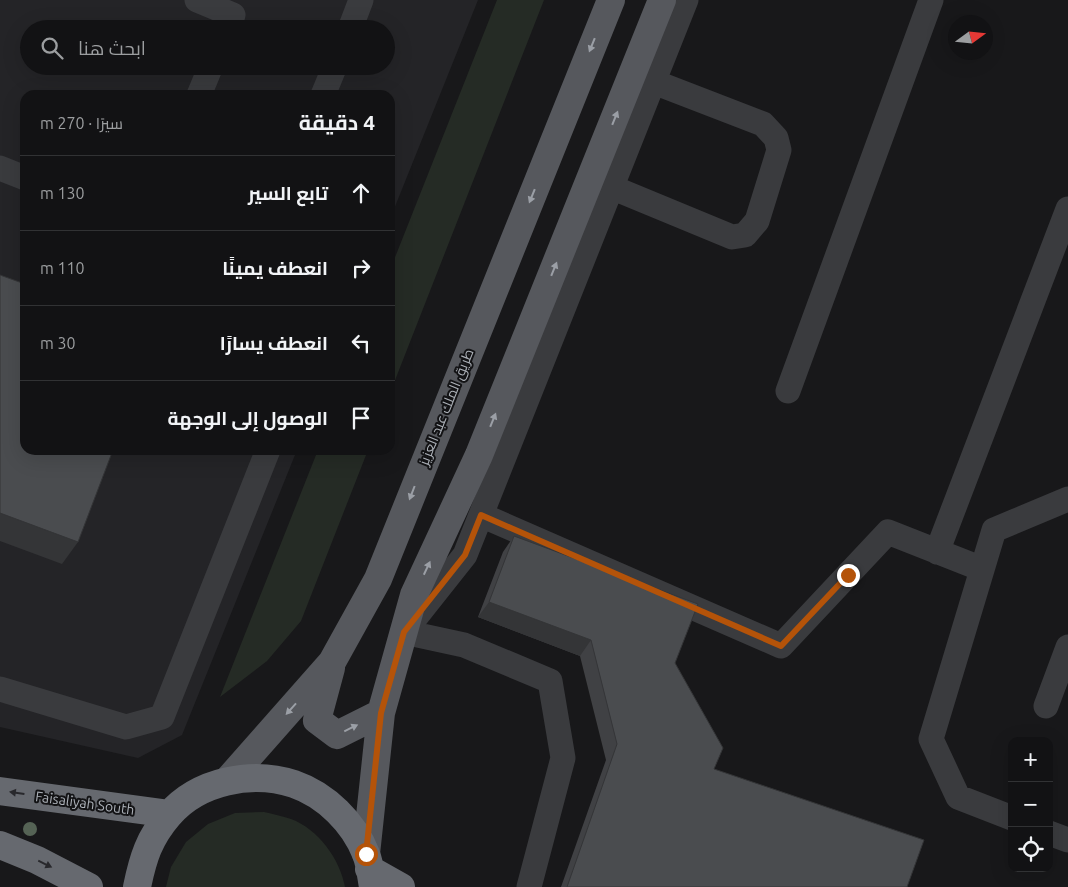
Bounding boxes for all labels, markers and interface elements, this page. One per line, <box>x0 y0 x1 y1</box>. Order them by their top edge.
north arrow <box>948 15 993 60</box>
search box <box>20 20 395 75</box>
icon: search <box>38 34 66 62</box>
text: ابحث هنا <box>78 37 146 59</box>
one-way arrow <box>588 38 596 52</box>
text: 4 دقيقة <box>299 110 375 134</box>
one-way arrow <box>611 111 619 126</box>
text: سيرًا · 270 m <box>40 114 123 132</box>
icon: ahead <box>347 179 375 207</box>
text: تابع السير <box>248 182 328 204</box>
text: 130 m <box>40 184 85 202</box>
one-way arrow <box>527 189 535 203</box>
icon: right <box>347 254 375 282</box>
text: انعطف يمينًا <box>222 257 328 279</box>
text: 110 m <box>40 259 85 277</box>
one-way arrow <box>550 262 558 276</box>
icon: left <box>347 329 375 357</box>
text: انعطف يسارًا <box>220 332 328 354</box>
text: 30 m <box>40 334 76 352</box>
street label: طريق الملك عبد العزيز <box>415 346 478 469</box>
icon: arrive <box>347 404 375 432</box>
text: الوصول إلى الوجهة <box>168 407 328 429</box>
one-way arrow <box>489 413 497 427</box>
one-way arrow <box>408 486 416 501</box>
one-way arrow <box>423 561 431 575</box>
route end <box>837 564 860 587</box>
one-way arrow <box>285 702 296 715</box>
one-way arrow <box>344 724 358 732</box>
map controls <box>1008 737 1053 872</box>
button: + <box>1008 737 1053 782</box>
button: − <box>1008 782 1053 827</box>
street label: Faisaliyah South <box>34 788 136 818</box>
one-way arrow <box>9 789 25 797</box>
button: locate <box>1008 827 1053 872</box>
route start <box>355 843 378 866</box>
one-way arrow <box>38 860 52 868</box>

